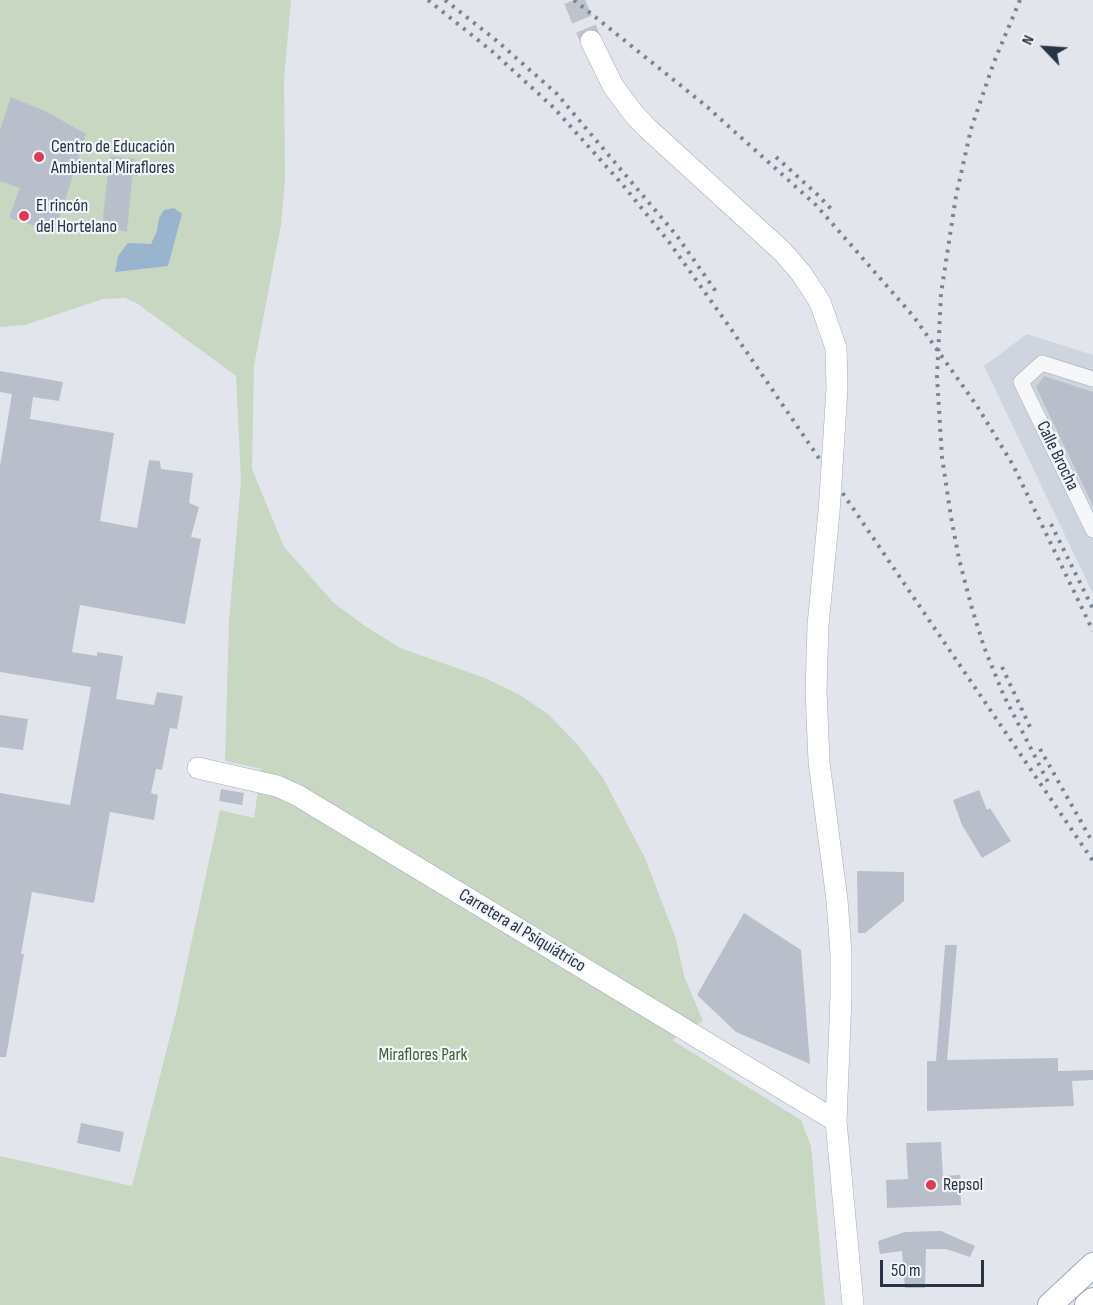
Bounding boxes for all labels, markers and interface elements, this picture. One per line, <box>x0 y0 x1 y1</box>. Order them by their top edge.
north arrow <box>1015 18 1075 78</box>
text: N <box>1018 32 1039 48</box>
place label: Centro de Educación Ambiental Miraflores <box>51 136 175 178</box>
marker: Centro de Educación Ambiental Miraflores <box>32 150 46 164</box>
place label: El rincón del Hortelano <box>36 195 117 238</box>
marker: El rincón del Hortelano <box>17 209 31 223</box>
street label: Calle Brocha <box>1031 418 1083 494</box>
street label: Carretera al Psiquiátrico <box>455 885 589 977</box>
park label: Miraflores Park <box>379 1044 467 1066</box>
place label: Repsol <box>943 1174 983 1196</box>
marker: Repsol <box>924 1178 938 1192</box>
scale bar <box>883 1248 986 1286</box>
text: 50 m <box>891 1260 921 1281</box>

